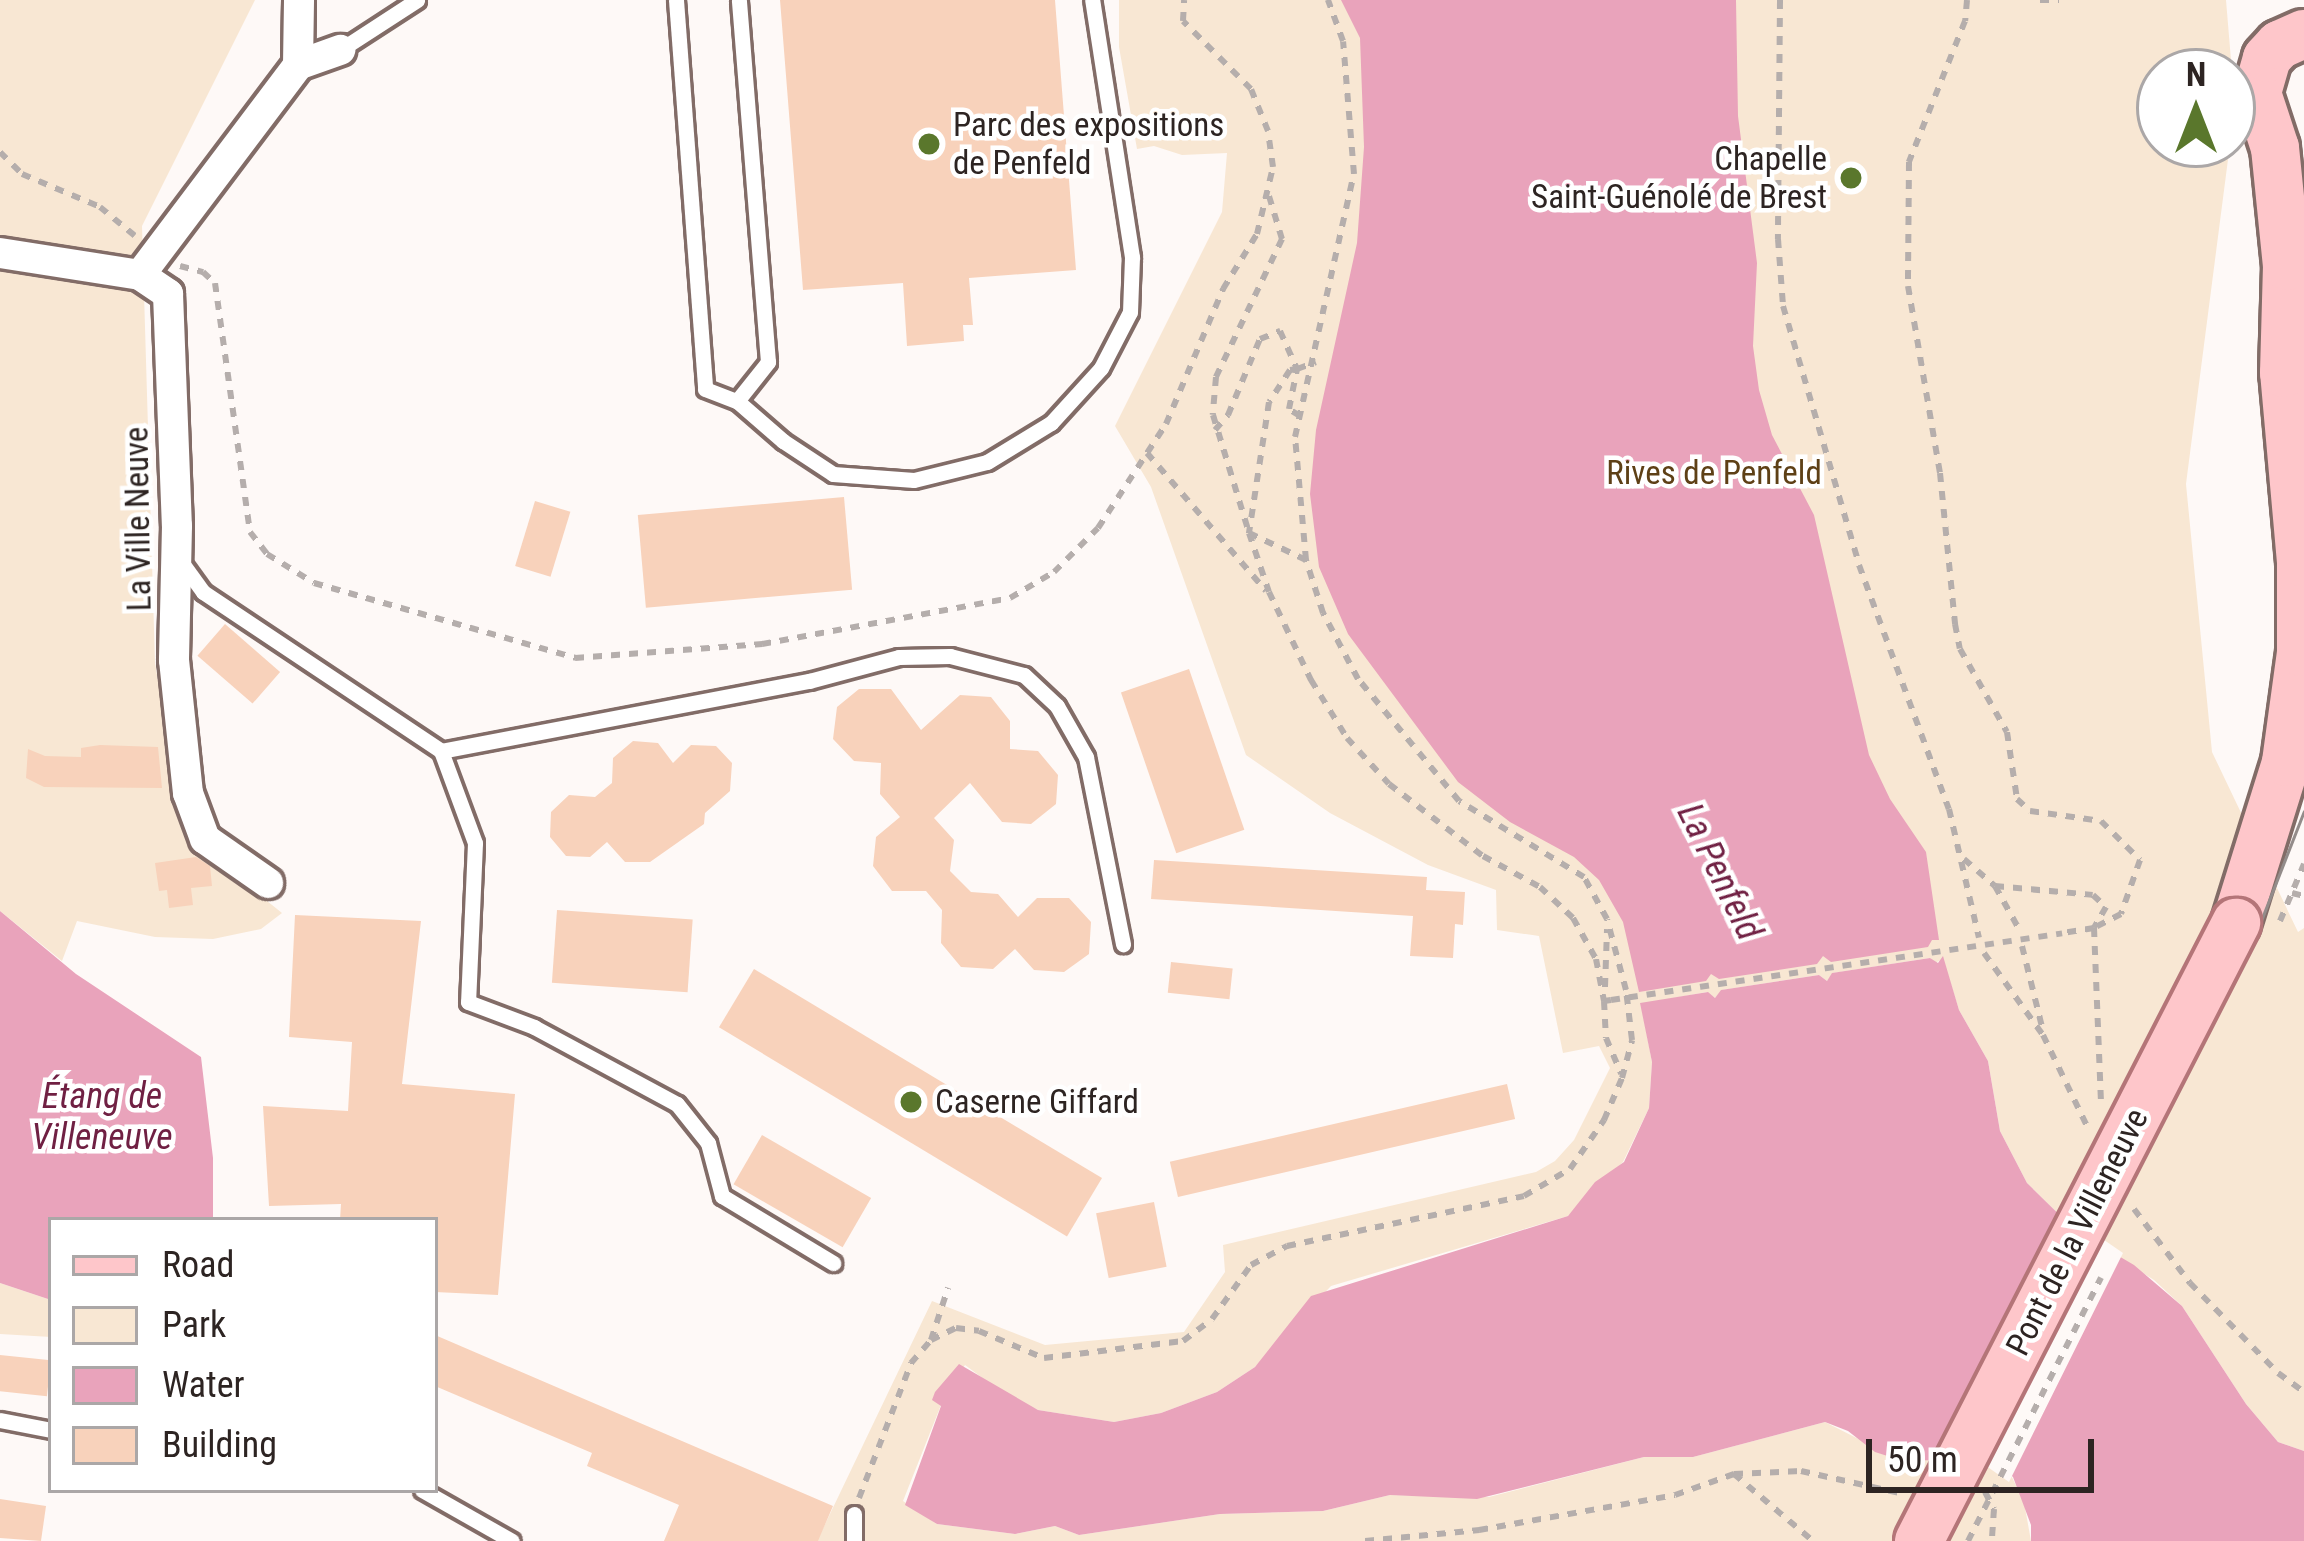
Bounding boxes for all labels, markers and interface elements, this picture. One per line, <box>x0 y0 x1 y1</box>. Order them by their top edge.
north arrow <box>2136 48 2256 168</box>
text: N <box>2186 55 2206 94</box>
place label: Parc des expositions de Penfeld <box>953 105 1224 183</box>
marker: Parc des expositions de Penfeld <box>916 131 942 157</box>
place label: Chapelle Saint-Guénolé de Brest <box>1531 139 1827 217</box>
marker: Chapelle Saint-Guénolé de Brest <box>1838 165 1864 191</box>
street label: La Ville Neuve <box>117 426 159 612</box>
park label: Rives de Penfeld <box>1606 453 1822 493</box>
water label: La Penfeld <box>1668 797 1770 947</box>
water label: Étang de Villeneuve <box>31 1074 173 1159</box>
place label: Caserne Giffard <box>935 1082 1139 1122</box>
marker: Caserne Giffard <box>898 1089 924 1115</box>
street label: Pont de la Villeneuve <box>1998 1102 2156 1362</box>
legend <box>48 1217 438 1493</box>
text: Road <box>162 1244 234 1286</box>
text: Park <box>162 1304 226 1346</box>
text: Water <box>162 1364 245 1406</box>
scale bar <box>1872 1415 2100 1489</box>
text: Building <box>162 1424 277 1466</box>
text: 50 m <box>1887 1439 1958 1481</box>

